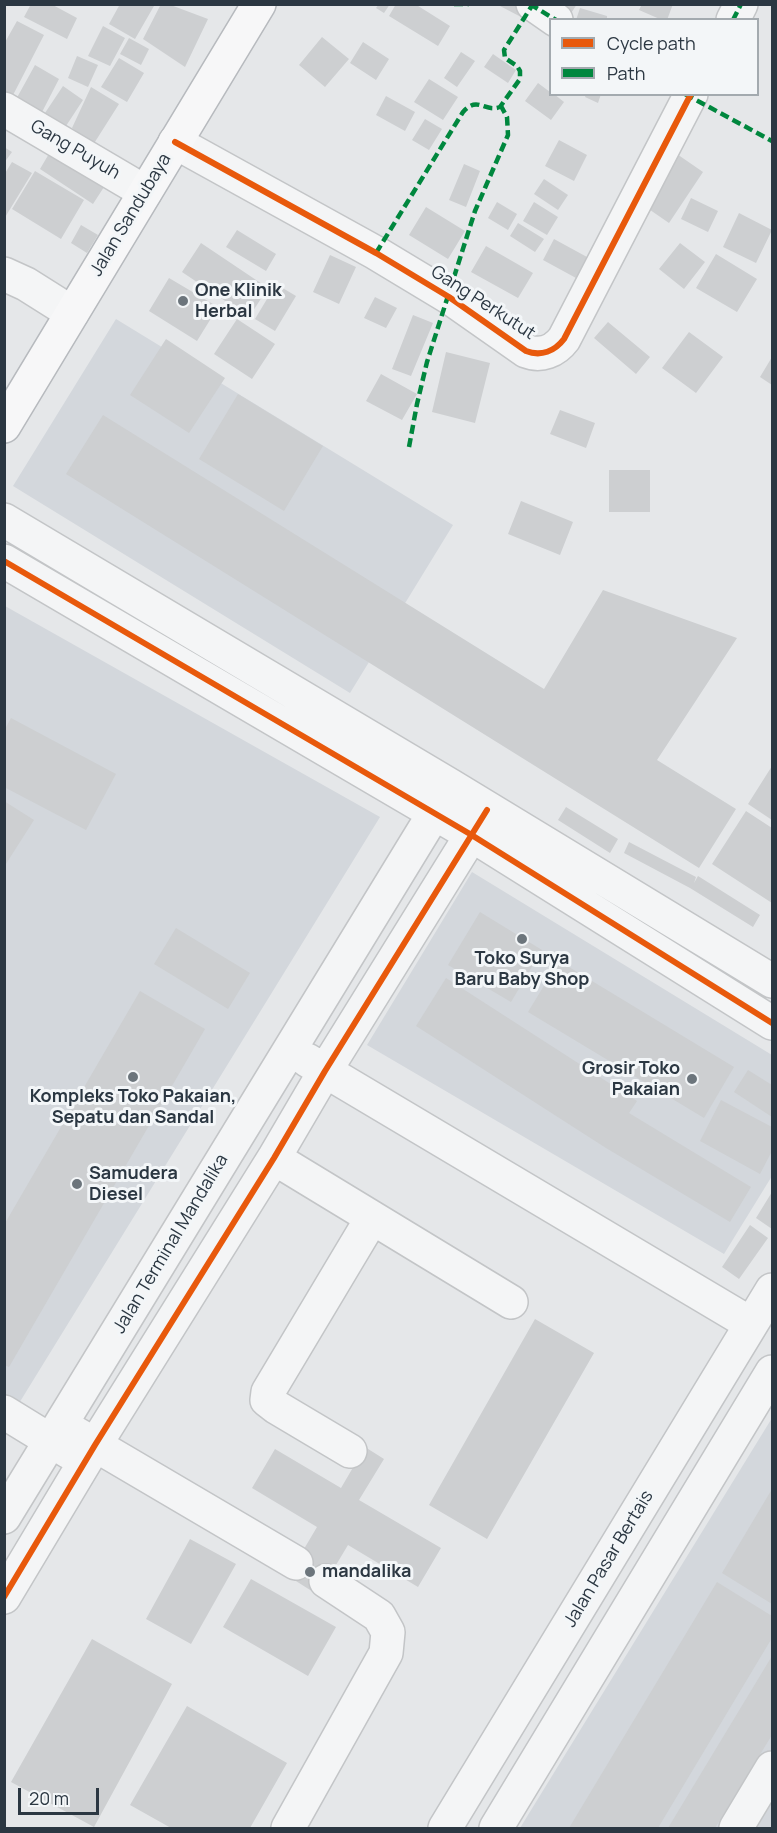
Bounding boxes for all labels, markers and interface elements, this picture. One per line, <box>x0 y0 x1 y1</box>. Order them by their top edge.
legend <box>549 18 759 96</box>
text: Cycle path <box>607 31 696 55</box>
text: Path <box>607 61 645 85</box>
street label: Gang Puyuh <box>26 116 124 184</box>
street label: Jalan Sandubaya <box>86 150 176 280</box>
street label: Gang Perkutut <box>427 261 539 345</box>
place label: One Klinik Herbal <box>195 280 282 322</box>
marker: One Klinik Herbal <box>176 294 190 308</box>
marker: Toko Surya Baru Baby Shop <box>515 932 529 946</box>
place label: Toko Surya Baru Baby Shop <box>455 948 589 990</box>
place label: Grosir Toko Pakaian <box>582 1058 680 1100</box>
marker: Kompleks Toko Pakaian, Sepatu dan Sandal <box>126 1070 140 1084</box>
marker: Grosir Toko Pakaian <box>685 1072 699 1086</box>
place label: Kompleks Toko Pakaian, Sepatu dan Sandal <box>30 1086 236 1128</box>
street label: Jalan Terminal Mandalika <box>109 1151 233 1337</box>
place label: Samudera Diesel <box>89 1163 178 1206</box>
marker: Samudera Diesel <box>70 1177 84 1191</box>
street label: Jalan Pasar Bertais <box>560 1487 658 1631</box>
place label: mandalika <box>322 1561 411 1583</box>
marker: mandalika <box>303 1565 317 1579</box>
scale bar <box>21 1776 102 1814</box>
text: 20 m <box>29 1786 69 1810</box>

